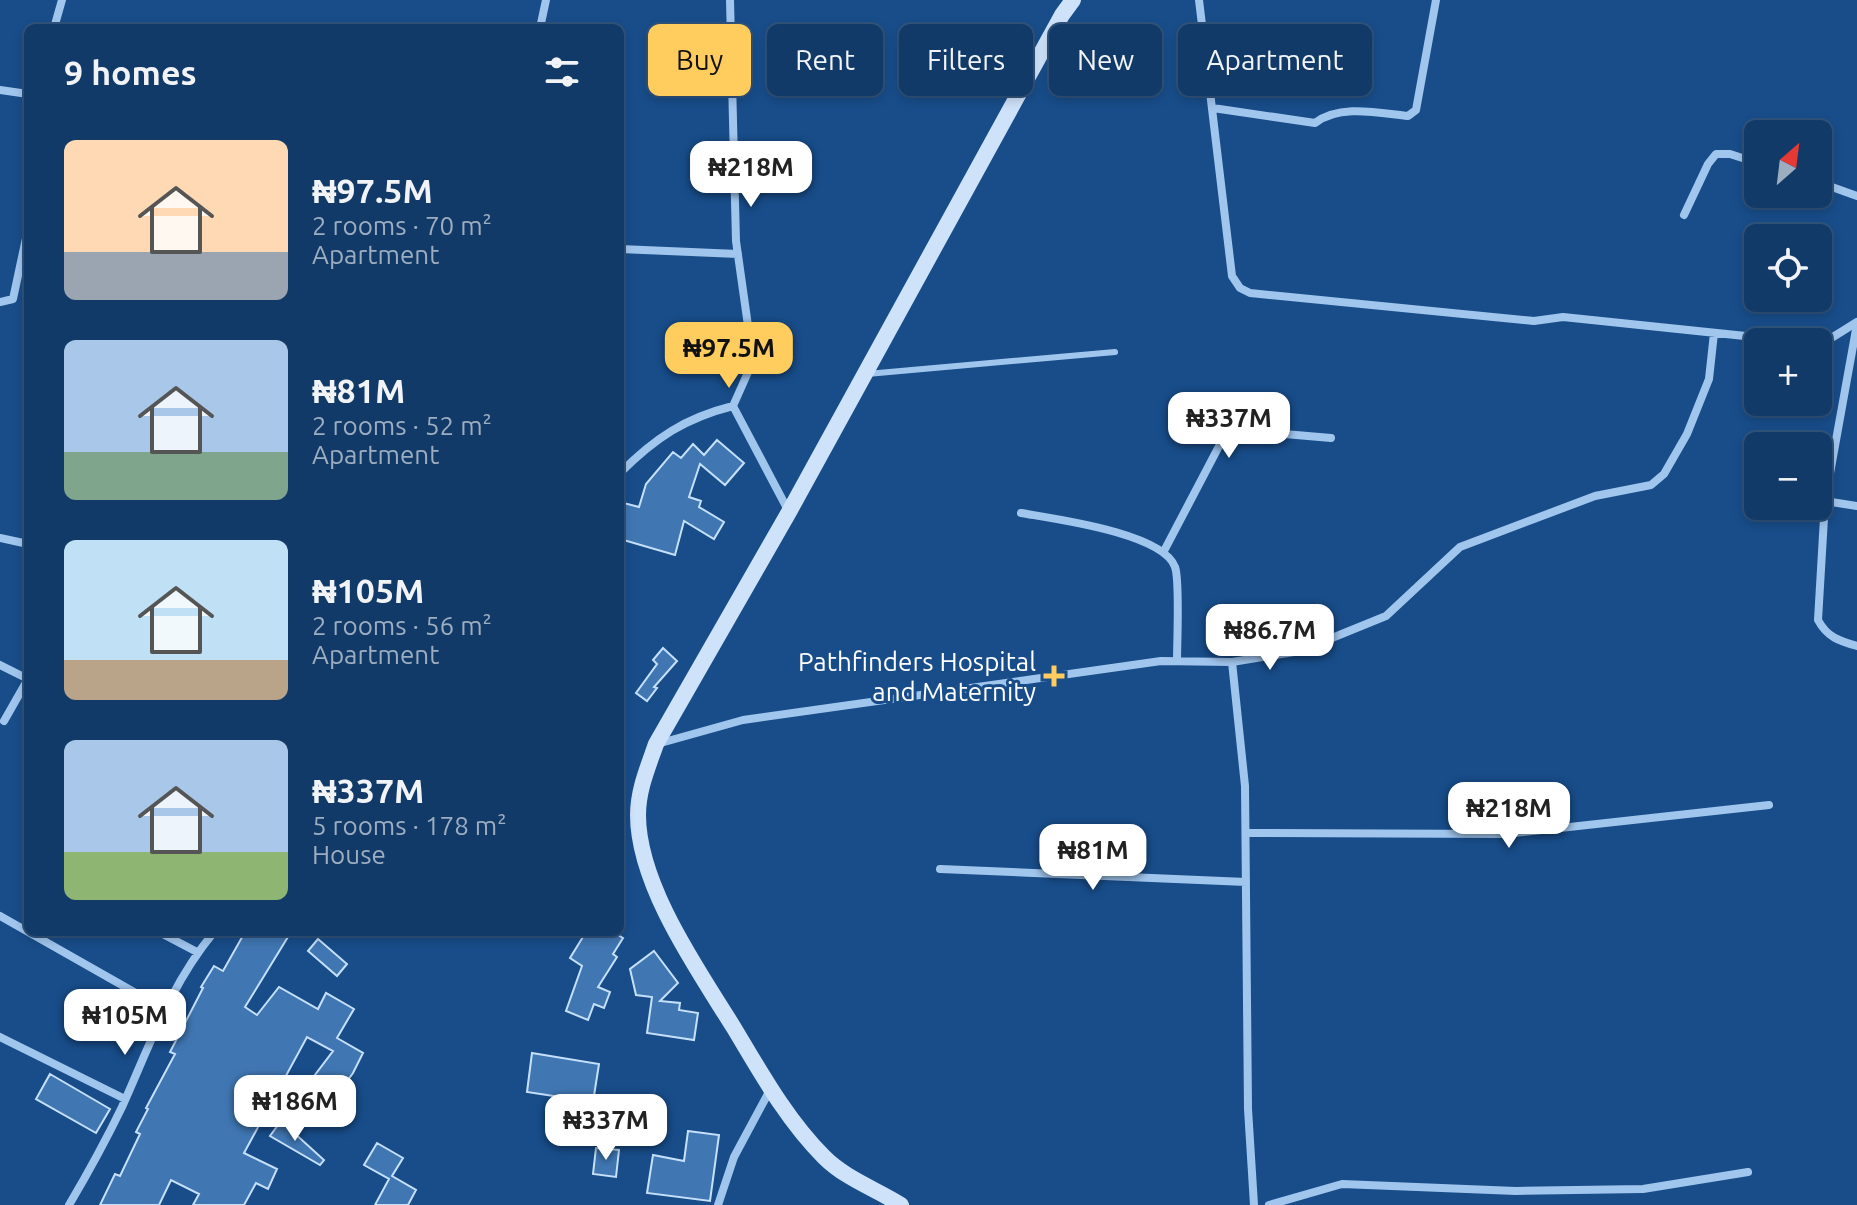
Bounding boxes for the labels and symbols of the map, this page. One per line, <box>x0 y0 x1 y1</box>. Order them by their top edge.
north arrow <box>1744 120 1832 208</box>
pin: ₦218M <box>695 141 807 209</box>
pin: ₦97.5M <box>664 322 794 390</box>
pin: ₦337M <box>1173 392 1285 460</box>
pin: ₦86.7M <box>1205 604 1335 672</box>
place label: Pathfinders Hospital and Maternity <box>798 647 1036 706</box>
marker: Pathfinders Hospital and Maternity <box>1043 665 1065 687</box>
pin: ₦218M <box>1453 782 1565 850</box>
pin: ₦81M <box>1046 824 1140 892</box>
pin: ₦105M <box>69 989 181 1057</box>
pin: ₦186M <box>239 1075 351 1143</box>
pin: ₦337M <box>550 1094 662 1162</box>

